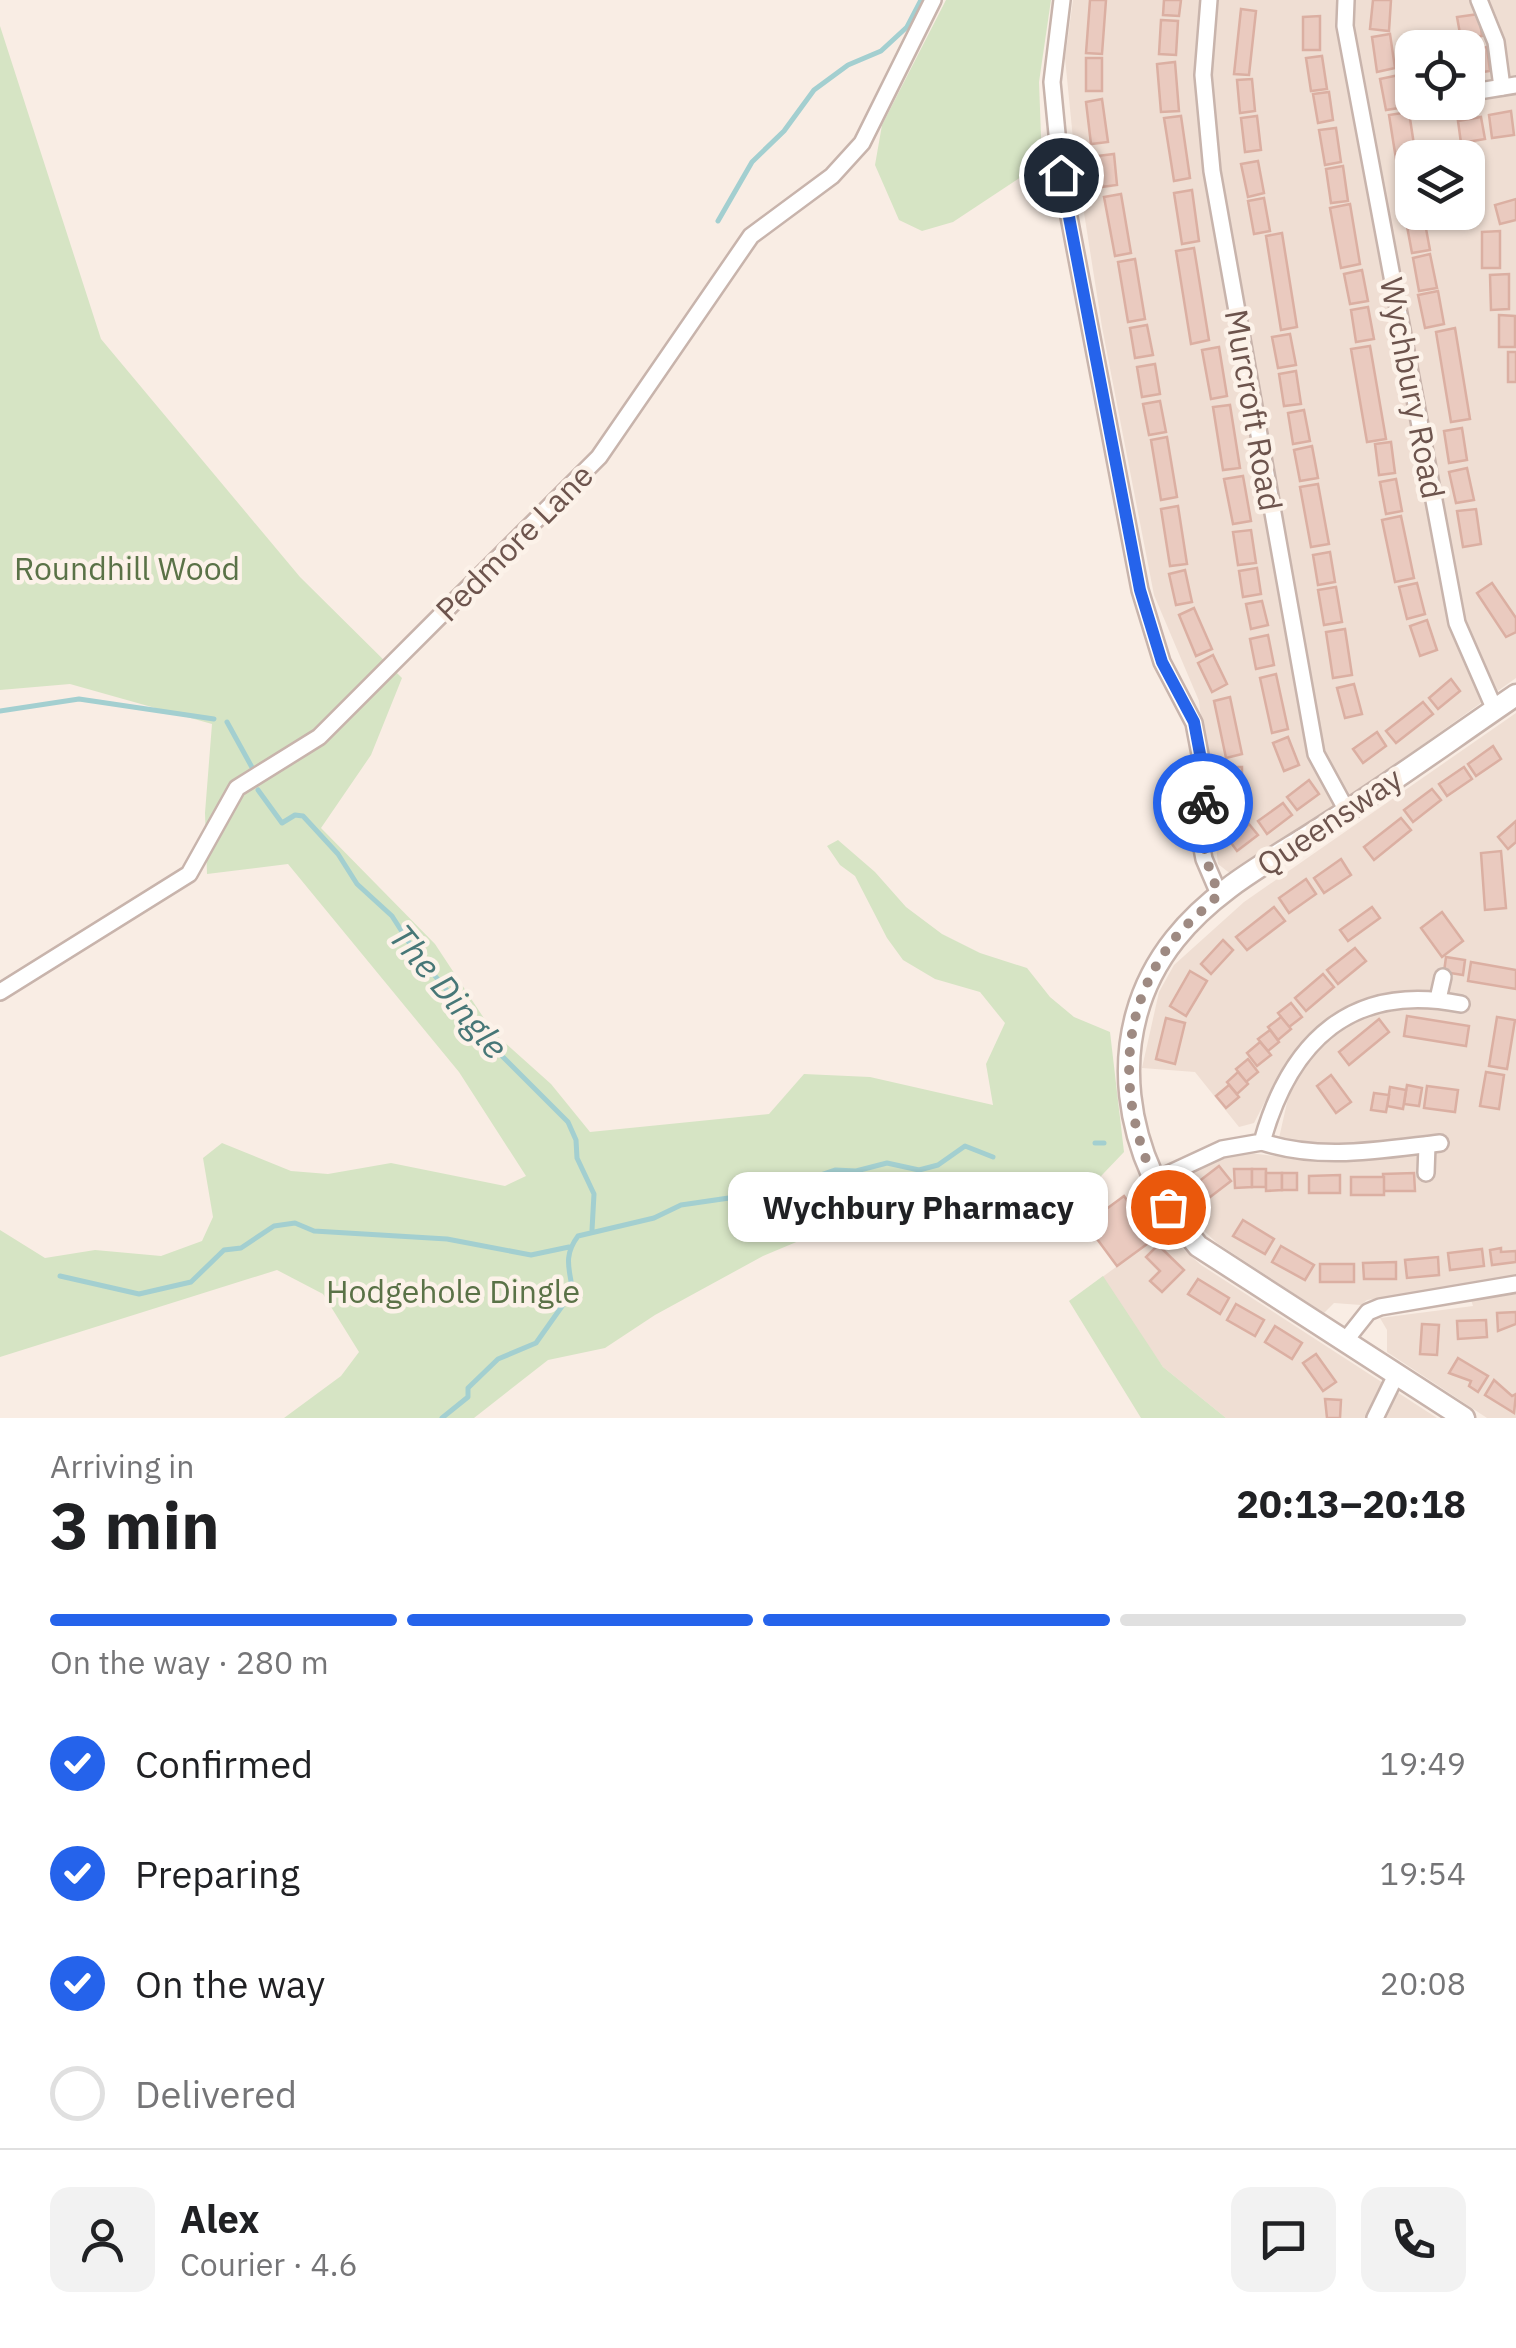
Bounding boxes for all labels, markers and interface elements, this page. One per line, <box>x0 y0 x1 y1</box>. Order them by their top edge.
map controls <box>1395 30 1485 230</box>
button: locate <box>1395 30 1485 120</box>
pin <box>1019 133 1104 218</box>
button: layers <box>1395 140 1485 230</box>
icon: home <box>1034 148 1089 203</box>
street label: Wychbury Road <box>1371 274 1455 502</box>
street label: Murcroft Road <box>1216 306 1292 514</box>
street label: Pedmore Lane <box>426 454 602 630</box>
park label: Roundhill Wood <box>14 547 240 589</box>
courier <box>1153 753 1253 853</box>
street label: Queensway <box>1248 757 1410 885</box>
icon: bike <box>1176 776 1231 831</box>
water label: The Dingle <box>379 914 519 1068</box>
pin <box>1126 1165 1211 1250</box>
callout: Wychbury Pharmacy <box>728 1172 1108 1242</box>
icon: bag <box>1141 1180 1196 1235</box>
text: Wychbury Pharmacy <box>762 1186 1074 1228</box>
park label: Hodgehole Dingle <box>326 1270 580 1312</box>
text: Arriving in <box>50 1445 195 1487</box>
text: 20:13–20:18 <box>1236 1479 1466 1528</box>
text: 3 min <box>50 1482 220 1567</box>
text: On the way · 280 m <box>50 1641 329 1683</box>
icon: check <box>50 1736 105 1791</box>
text: Confirmed <box>135 1739 313 1788</box>
text: 19:49 <box>1380 1742 1466 1784</box>
icon: check <box>50 1846 105 1901</box>
text: Preparing <box>135 1849 300 1898</box>
text: 19:54 <box>1380 1852 1466 1894</box>
icon: check <box>50 1956 105 2011</box>
text: On the way <box>135 1959 325 2008</box>
text: 20:08 <box>1380 1962 1466 2004</box>
text: Delivered <box>135 2069 297 2118</box>
button: person <box>50 2187 155 2292</box>
button: chat <box>1231 2187 1336 2292</box>
button: phone <box>1361 2187 1466 2292</box>
text: Alex <box>180 2194 260 2243</box>
text: Courier · 4.6 <box>180 2243 358 2285</box>

